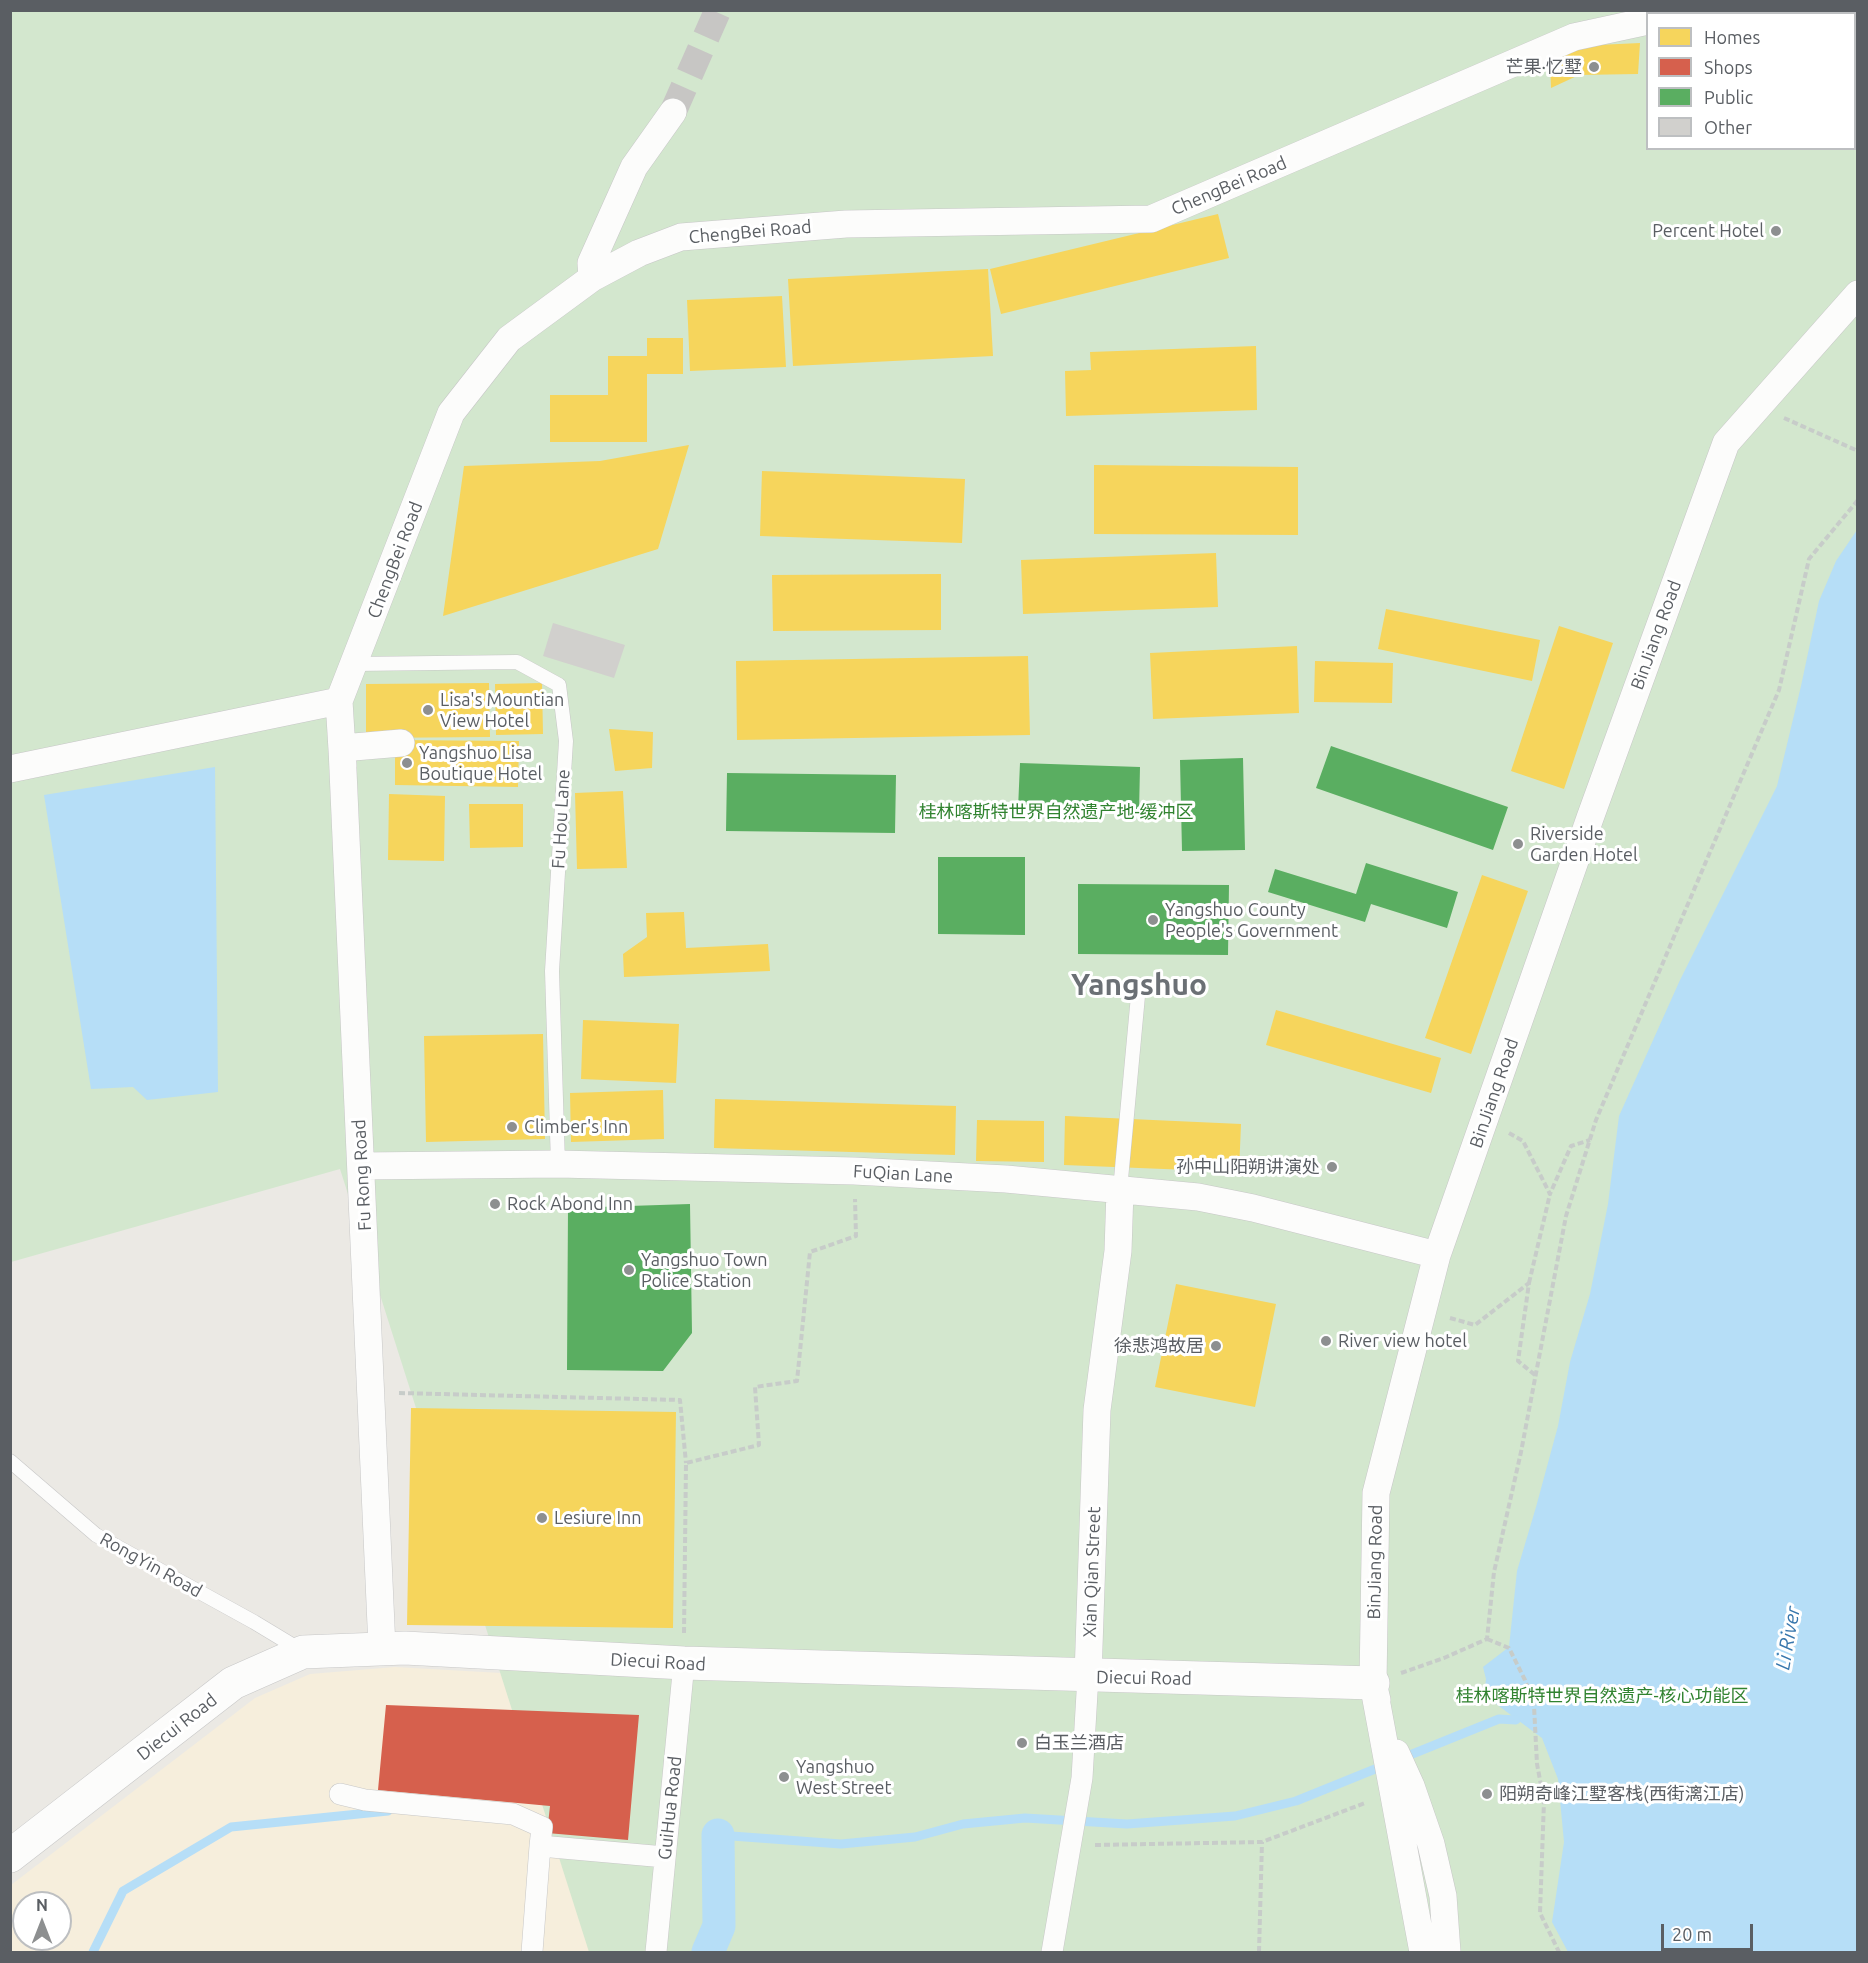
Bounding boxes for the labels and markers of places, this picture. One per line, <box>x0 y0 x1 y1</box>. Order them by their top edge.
place label: 芒果·忆墅 <box>1506 56 1582 78</box>
marker: 芒果·忆墅 <box>1587 60 1601 74</box>
place label: Percent Hotel <box>1652 220 1764 242</box>
marker: Percent Hotel <box>1769 224 1783 238</box>
place label: Lisa's Mountian View Hotel <box>440 689 564 732</box>
marker: Lisa's Mountian View Hotel <box>421 703 435 717</box>
place label: Yangshuo Lisa Boutique Hotel <box>419 742 542 784</box>
marker: Yangshuo Lisa Boutique Hotel <box>400 756 414 770</box>
place label: Riverside Garden Hotel <box>1530 823 1638 866</box>
marker: Riverside Garden Hotel <box>1511 837 1525 851</box>
place label: Yangshuo County People's Government <box>1165 899 1338 942</box>
marker: Yangshuo County People's Government <box>1146 913 1160 927</box>
place label: Climber's Inn <box>524 1116 628 1138</box>
marker: Climber's Inn <box>505 1120 519 1134</box>
place label: 孙中山阳朔讲演处 <box>1176 1156 1320 1178</box>
marker: 孙中山阳朔讲演处 <box>1325 1160 1339 1174</box>
place label: Rock Abond Inn <box>507 1193 633 1215</box>
marker: Rock Abond Inn <box>488 1197 502 1211</box>
place label: Yangshuo Town Police Station <box>641 1249 768 1292</box>
marker: Yangshuo Town Police Station <box>622 1263 636 1277</box>
place label: River view hotel <box>1338 1330 1467 1352</box>
marker: River view hotel <box>1319 1334 1333 1348</box>
place label: 徐悲鸿故居 <box>1114 1335 1204 1357</box>
marker: 徐悲鸿故居 <box>1209 1339 1223 1353</box>
place label: Lesiure Inn <box>554 1507 642 1529</box>
marker: Lesiure Inn <box>535 1511 549 1525</box>
place label: 白玉兰酒店 <box>1034 1732 1124 1754</box>
marker: 白玉兰酒店 <box>1015 1736 1029 1750</box>
place label: Yangshuo West Street <box>796 1756 892 1798</box>
marker: Yangshuo West Street <box>777 1770 791 1784</box>
place label: 阳朔奇峰江墅客栈(西街漓江店) <box>1499 1783 1744 1805</box>
marker: 阳朔奇峰江墅客栈(西街漓江店) <box>1480 1787 1494 1801</box>

